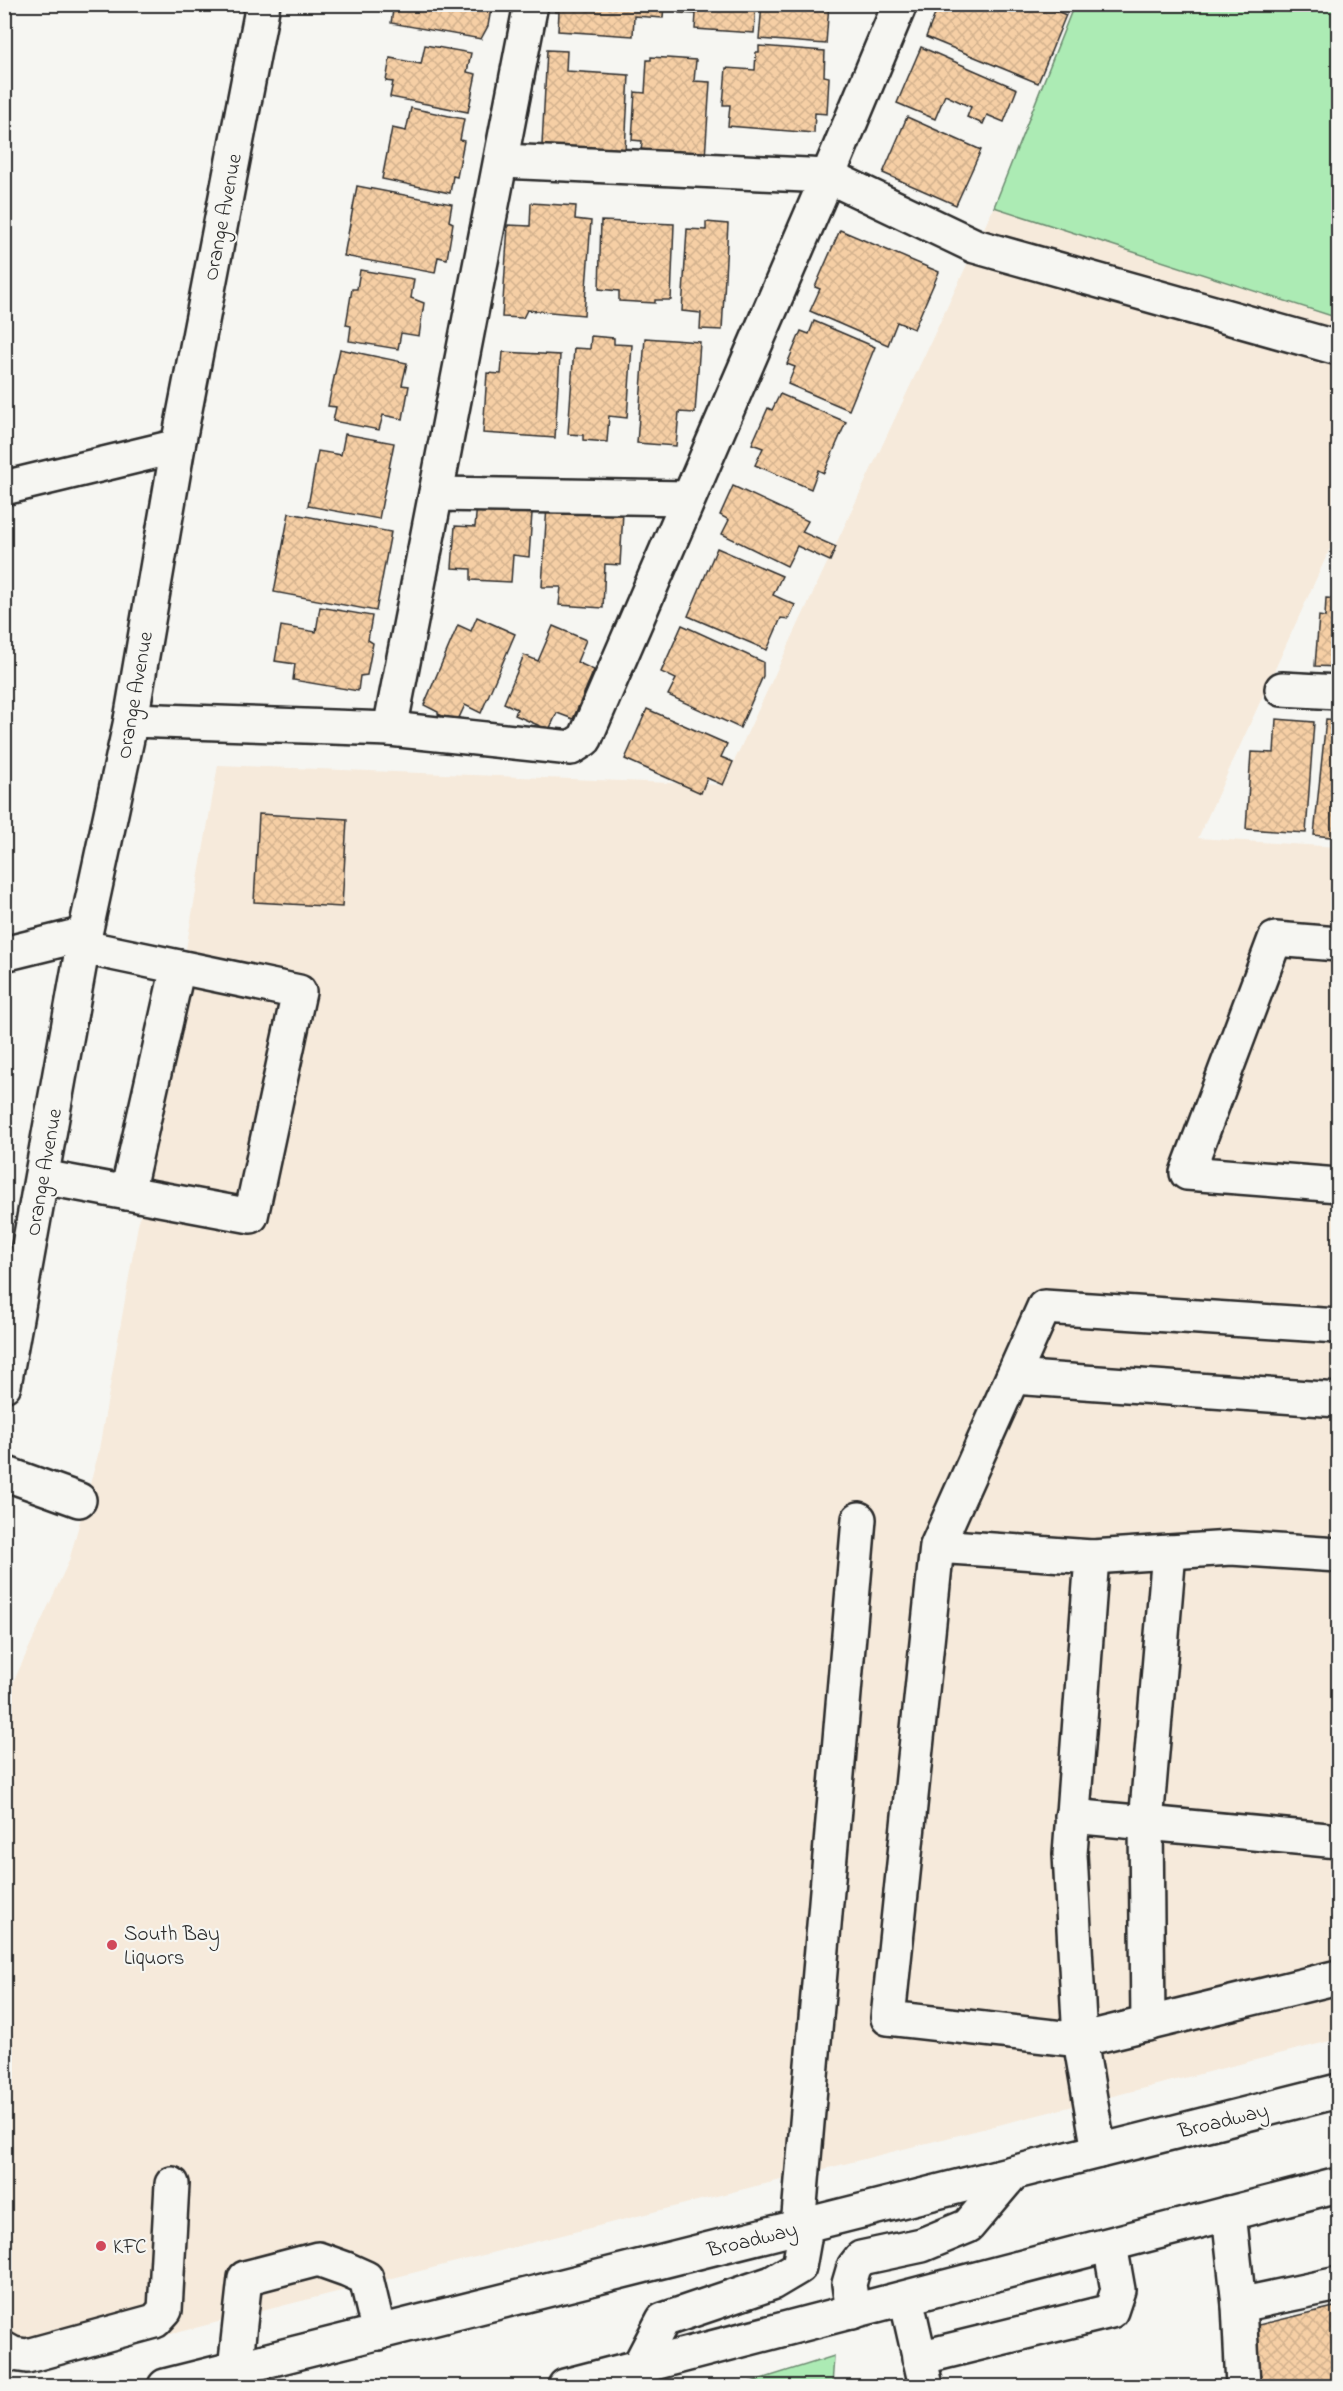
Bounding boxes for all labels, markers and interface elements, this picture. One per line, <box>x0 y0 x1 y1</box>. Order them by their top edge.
street label: Orange Avenue <box>197 151 253 284</box>
street label: Orange Avenue <box>110 629 164 762</box>
street label: Orange Avenue <box>19 1106 73 1239</box>
place label: South Bay Liquors <box>124 1920 220 1974</box>
marker: South Bay Liquors <box>105 1938 119 1952</box>
street label: Broadway <box>1174 2096 1272 2150</box>
street label: Broadway <box>703 2215 801 2269</box>
place label: KFC <box>113 2233 147 2263</box>
marker: KFC <box>94 2239 108 2253</box>

